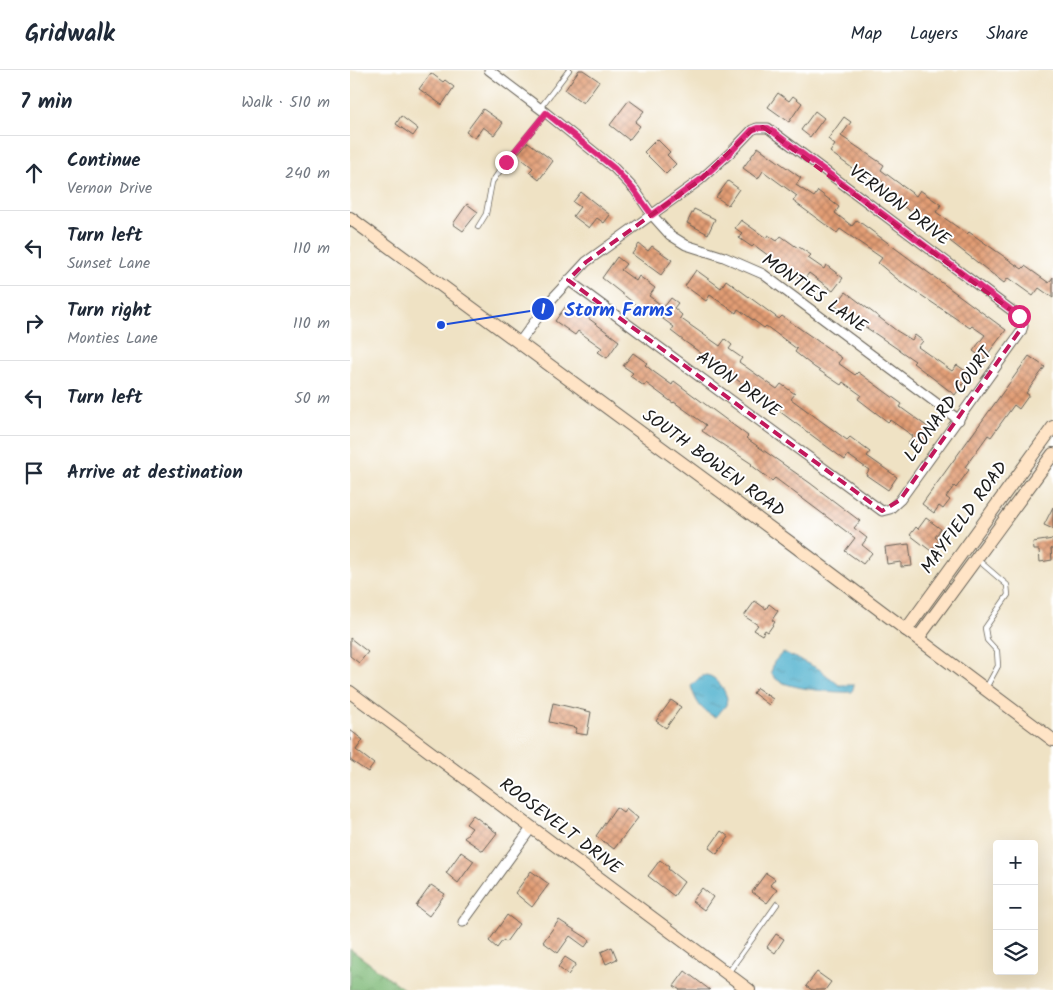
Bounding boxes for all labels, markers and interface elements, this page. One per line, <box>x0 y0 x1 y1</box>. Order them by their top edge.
text: Gridwalk <box>25 15 115 54</box>
text: Map <box>851 20 882 49</box>
text: Layers <box>910 20 958 49</box>
text: Share <box>986 20 1028 49</box>
text: 7 min <box>20 86 72 119</box>
text: Walk · 510 m <box>241 90 330 115</box>
text: Continue <box>67 146 140 176</box>
route end <box>495 151 518 174</box>
street label: VERNON DRIVE <box>842 158 956 254</box>
icon: ahead <box>20 159 48 187</box>
text: 240 m <box>285 161 330 186</box>
text: Vernon Drive <box>67 176 152 201</box>
text: Turn left <box>67 221 142 251</box>
icon: left <box>20 234 48 262</box>
text: 110 m <box>293 236 330 261</box>
street label: MONTIES LANE <box>755 247 873 342</box>
text: Sunset Lane <box>67 251 150 276</box>
callout: Storm Farms <box>530 292 684 326</box>
text: Turn right <box>67 296 152 326</box>
text: Storm Farms <box>565 296 674 326</box>
text: 1 <box>541 298 546 322</box>
route start <box>1008 305 1031 328</box>
icon: right <box>20 309 48 337</box>
text: 110 m <box>293 311 330 336</box>
text: Monties Lane <box>67 326 158 351</box>
street label: LEONARD COURT <box>897 340 1002 469</box>
street label: AVON DRIVE <box>690 344 787 426</box>
text: Turn left <box>67 383 142 413</box>
icon: left <box>20 384 48 412</box>
text: 50 m <box>294 386 330 411</box>
street label: SOUTH BOWEN ROAD <box>635 402 791 526</box>
street label: MAYFIELD ROAD <box>914 455 1016 581</box>
text: Arrive at destination <box>67 458 243 488</box>
icon: arrive <box>20 459 48 487</box>
street label: ROOSEVELT DRIVE <box>492 771 628 883</box>
map controls <box>993 840 1038 975</box>
button: + <box>993 840 1038 885</box>
button: − <box>993 885 1038 930</box>
button: layers <box>993 930 1038 975</box>

